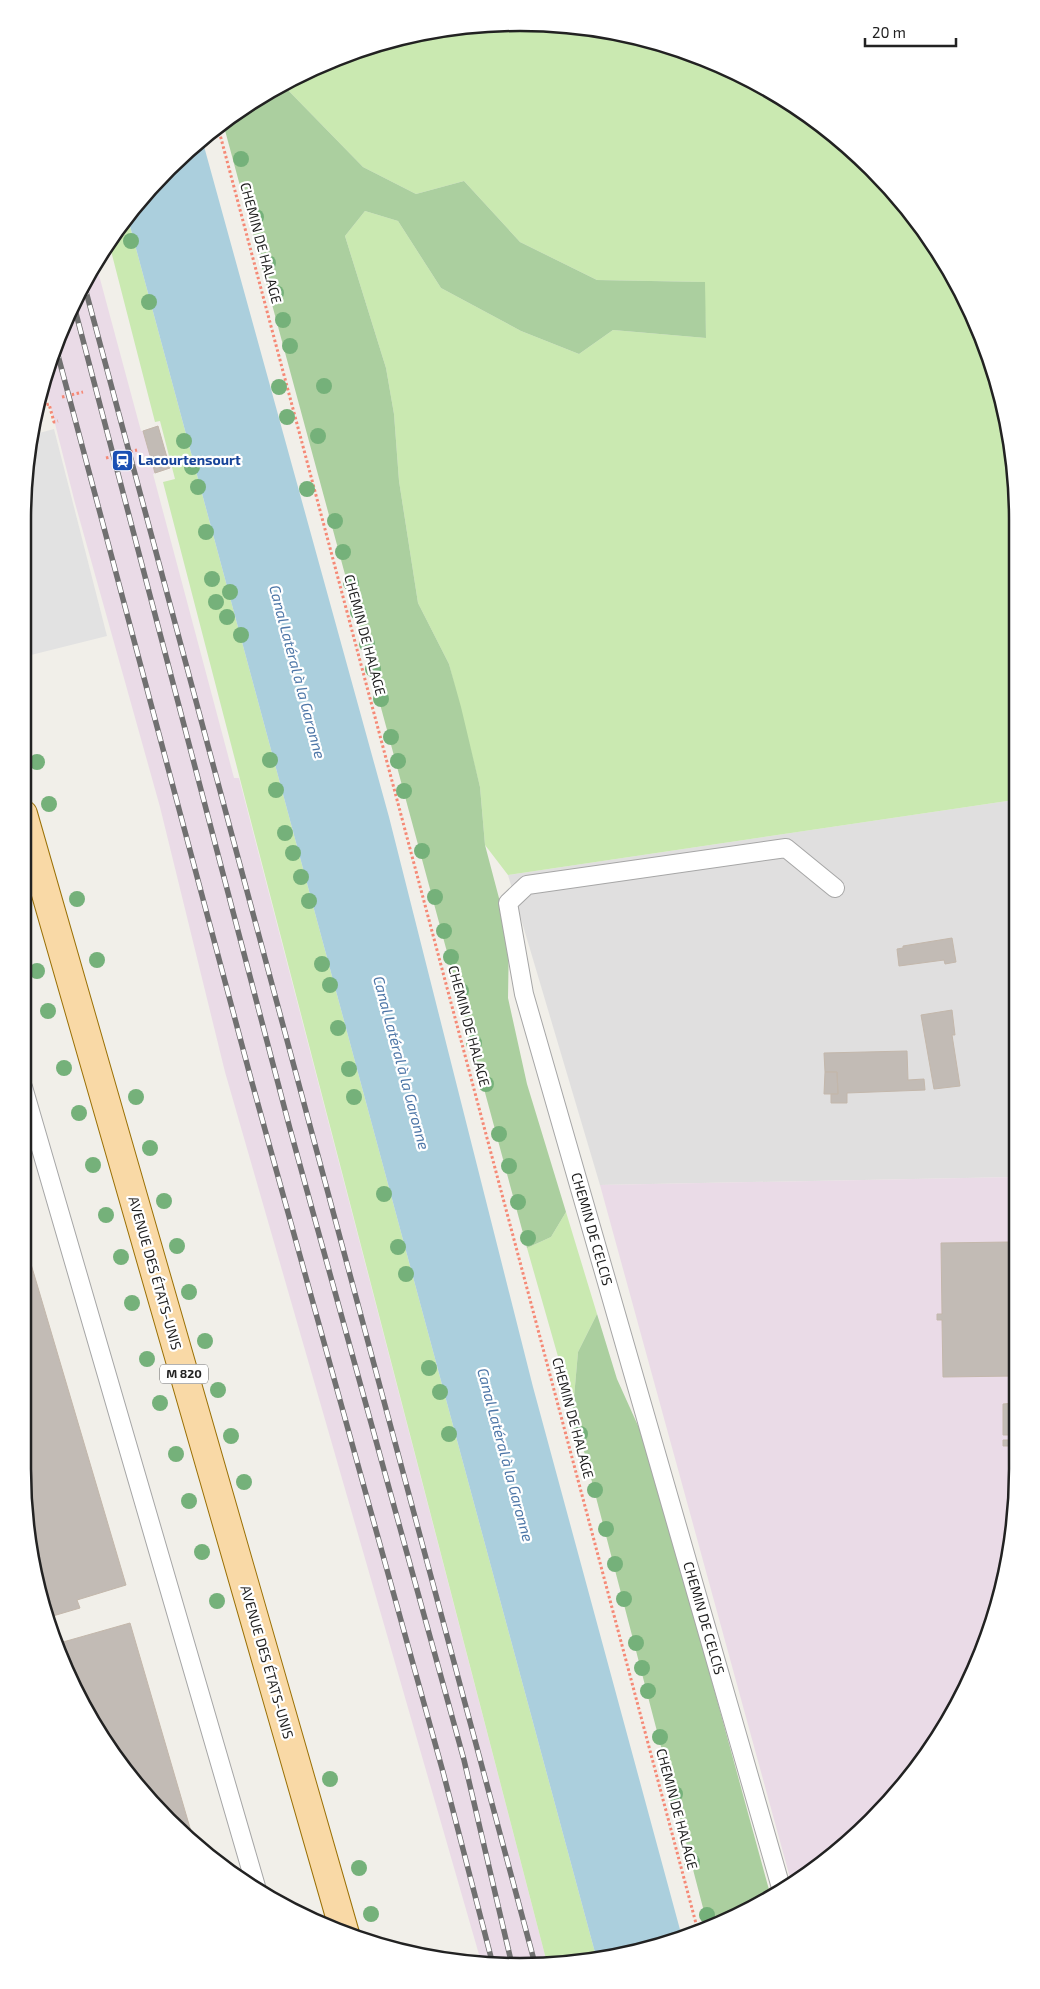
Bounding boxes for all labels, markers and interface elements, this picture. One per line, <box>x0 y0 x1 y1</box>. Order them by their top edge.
scale bar <box>865 15 956 47</box>
text: 20 m <box>872 23 906 41</box>
street label: CHEMIN DE HALAGE <box>237 180 286 306</box>
station icon: Lacourtensourt <box>110 448 134 472</box>
place label: Lacourtensourt <box>138 451 241 468</box>
street label: CHEMIN DE HALAGE <box>341 572 390 698</box>
water label: Canal Latéral à la Garonne <box>266 583 330 761</box>
street label: CHEMIN DE HALAGE <box>445 963 494 1089</box>
water label: Canal Latéral à la Garonne <box>370 974 434 1152</box>
street label: CHEMIN DE CELCIS <box>568 1170 617 1287</box>
street label: AVENUE DES ÉTATS-UNIS <box>125 1194 186 1352</box>
street label: CHEMIN DE HALAGE <box>549 1355 598 1481</box>
road number: M 820 <box>160 1365 208 1384</box>
water label: Canal Latéral à la Garonne <box>474 1366 538 1544</box>
street label: CHEMIN DE CELCIS <box>680 1559 729 1676</box>
street label: AVENUE DES ÉTATS-UNIS <box>237 1583 298 1741</box>
street label: CHEMIN DE HALAGE <box>653 1746 702 1872</box>

